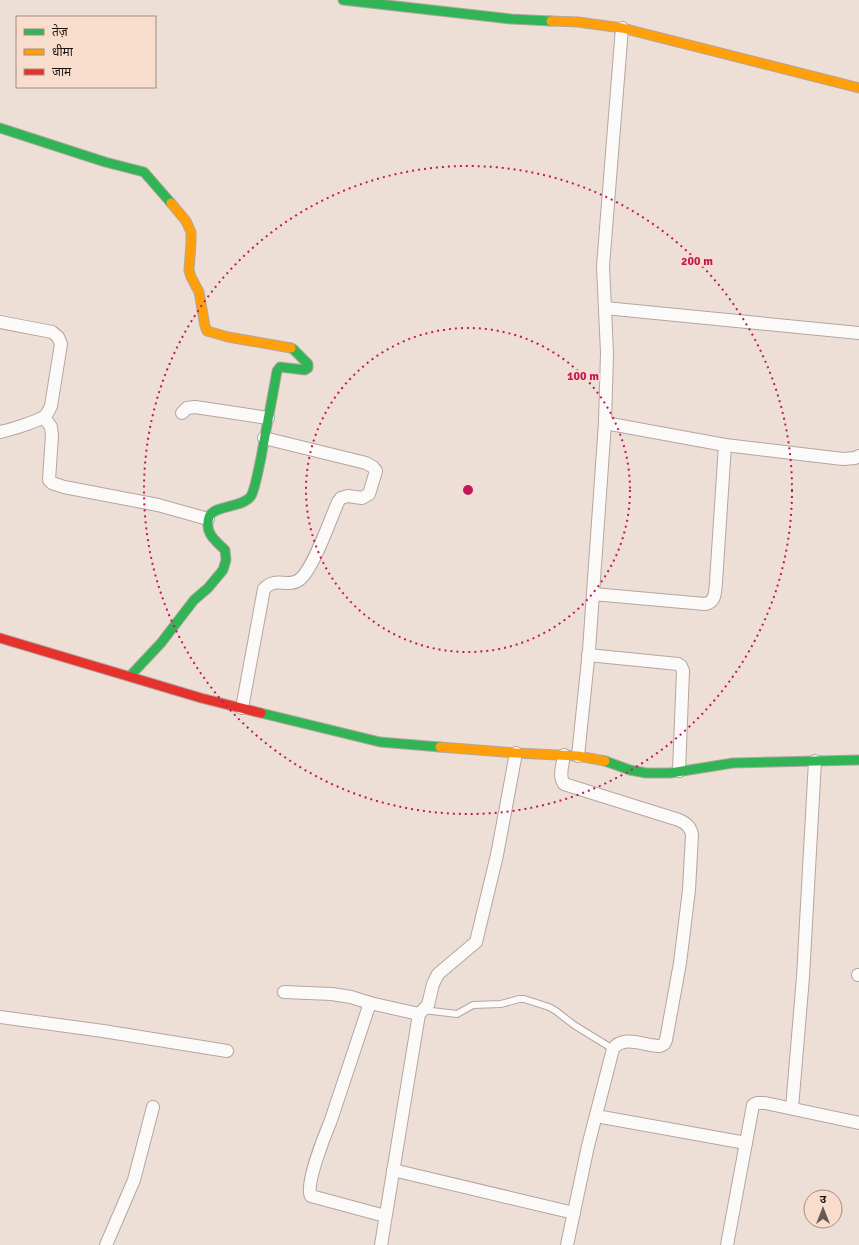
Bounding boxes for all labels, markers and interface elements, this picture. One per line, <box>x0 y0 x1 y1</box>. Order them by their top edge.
legend <box>16 16 156 88</box>
text: तेज़ <box>52 24 69 40</box>
text: धीमा <box>52 44 74 60</box>
text: जाम <box>52 65 72 80</box>
text: 200 m <box>681 254 713 269</box>
text: 100 m <box>567 369 599 384</box>
centre of rings <box>461 483 475 497</box>
north arrow <box>803 1189 843 1229</box>
text: उ <box>820 1193 827 1206</box>

